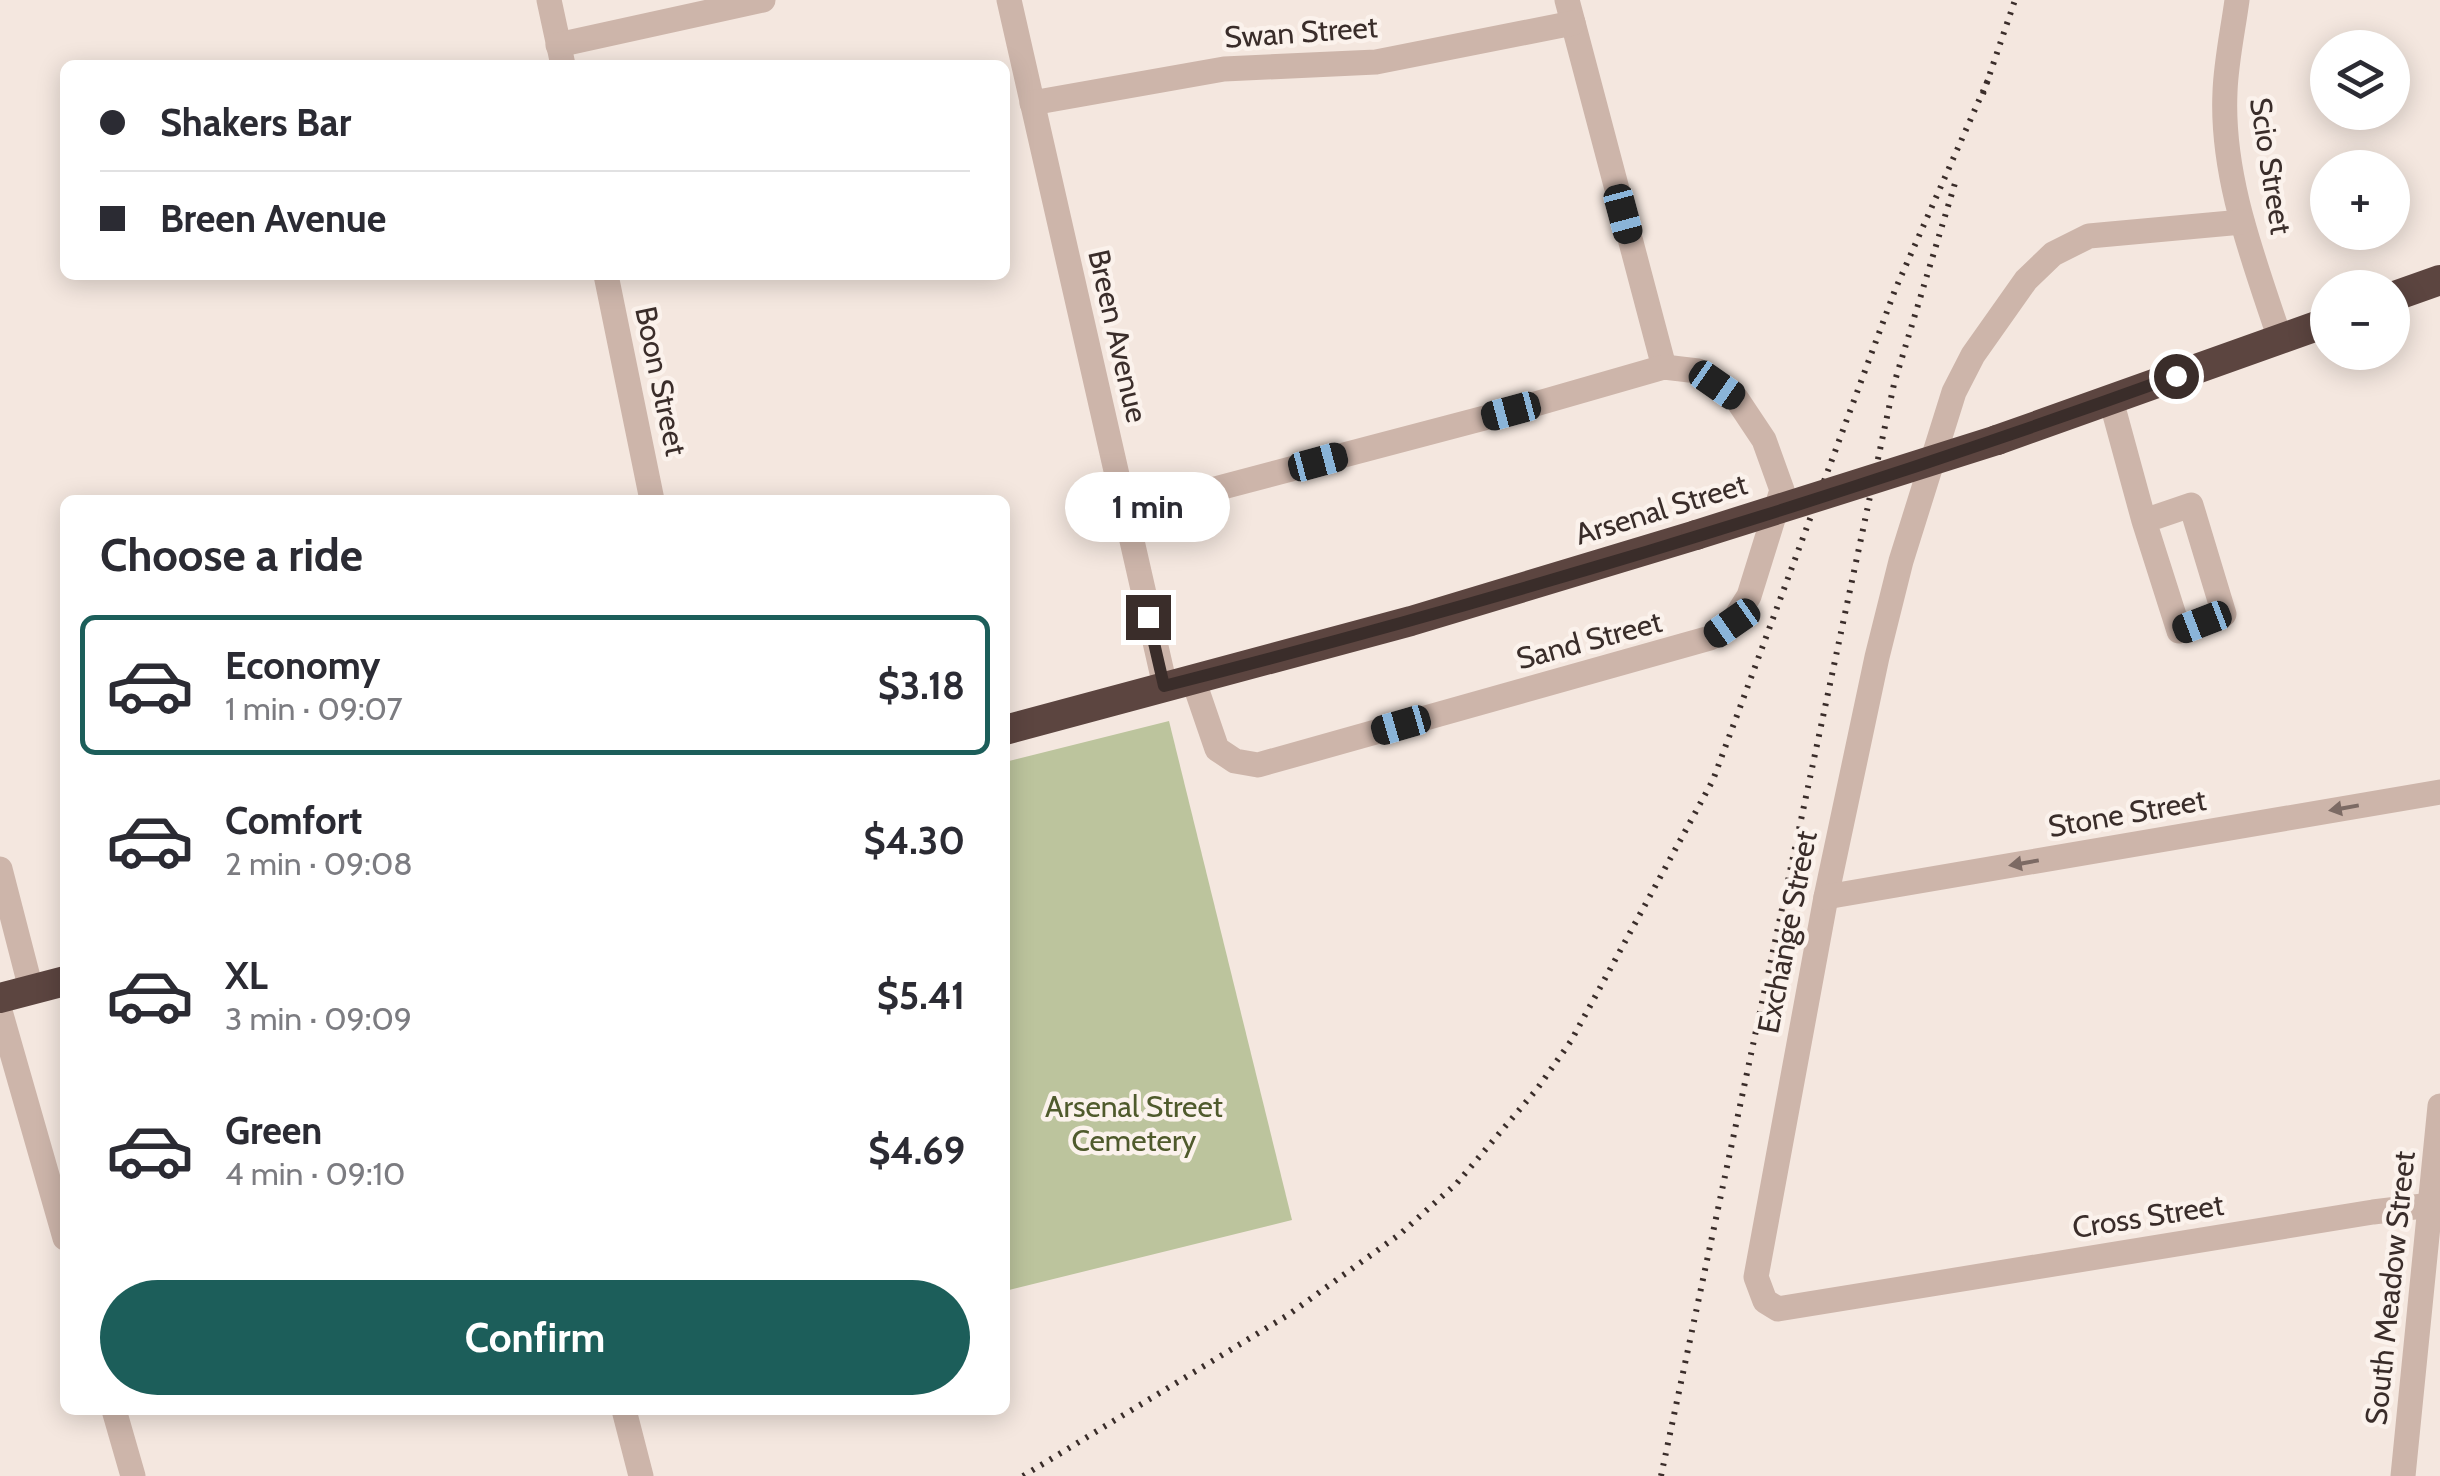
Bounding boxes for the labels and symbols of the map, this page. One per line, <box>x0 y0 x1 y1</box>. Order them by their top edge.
street label: Swan Street <box>1223 8 1379 56</box>
street label: Scio Street <box>2242 95 2300 237</box>
car <box>1601 181 1645 247</box>
street label: Breen Avenue <box>1080 246 1156 426</box>
street label: Boon Street <box>627 303 695 459</box>
route start <box>2154 354 2199 399</box>
car <box>1684 356 1750 414</box>
car <box>1478 389 1544 433</box>
car <box>1285 440 1351 484</box>
street label: Arsenal Street <box>1571 465 1751 553</box>
callout: 1 min <box>1066 472 1230 542</box>
car <box>1699 594 1765 652</box>
route end <box>1126 595 1171 640</box>
car <box>2169 597 2235 647</box>
street label: Sand Street <box>1512 603 1666 677</box>
car <box>1368 702 1434 748</box>
street label: Stone Street <box>2045 781 2209 845</box>
one-way arrow <box>2328 801 2359 816</box>
street label: Exchange Street <box>1749 828 1825 1036</box>
one-way arrow <box>2007 856 2039 871</box>
park label: Arsenal Street Cemetery <box>1045 1088 1223 1159</box>
street label: South Meadow Street <box>2357 1149 2423 1427</box>
street label: Cross Street <box>2070 1186 2226 1246</box>

